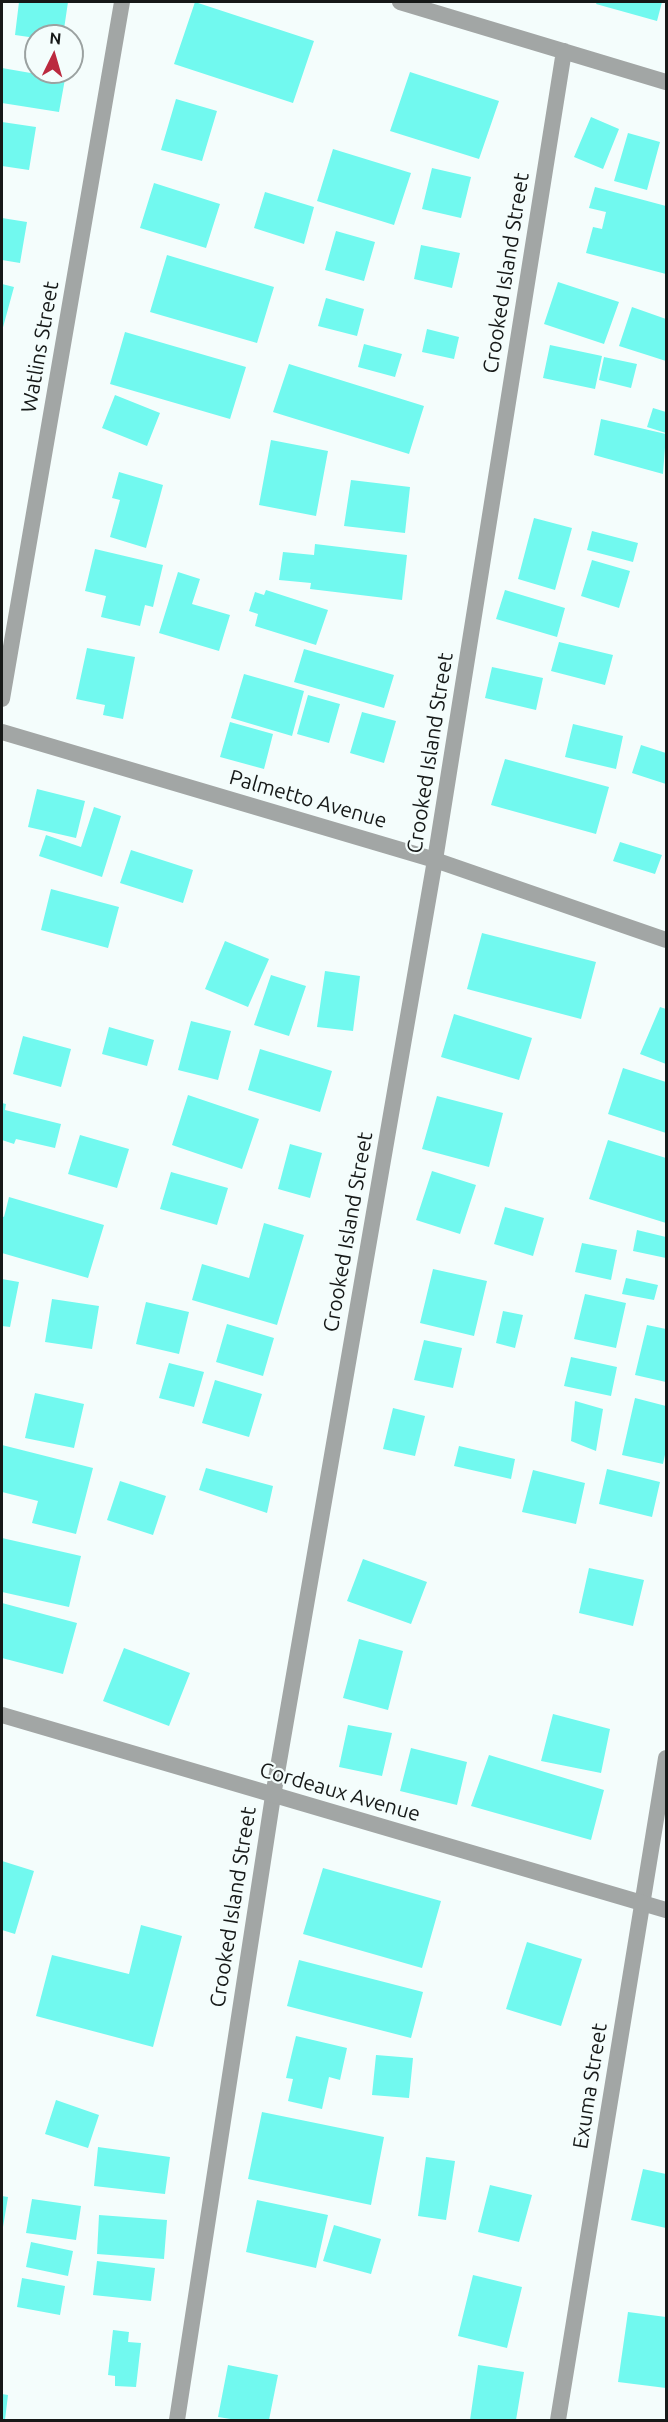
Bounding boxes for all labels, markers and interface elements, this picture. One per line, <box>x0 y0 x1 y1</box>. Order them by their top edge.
north arrow <box>24 24 84 84</box>
text: N <box>49 29 62 48</box>
street label: Crooked Island Street <box>478 171 534 375</box>
street label: Watlins Street <box>16 279 64 415</box>
street label: Crooked Island Street <box>402 651 458 855</box>
street label: Palmetto Avenue <box>226 764 390 834</box>
street label: Crooked Island Street <box>318 1130 378 1334</box>
street label: Cordeaux Avenue <box>257 1757 423 1827</box>
street label: Crooked Island Street <box>205 1805 261 2009</box>
street label: Exuma Street <box>568 2021 612 2151</box>

